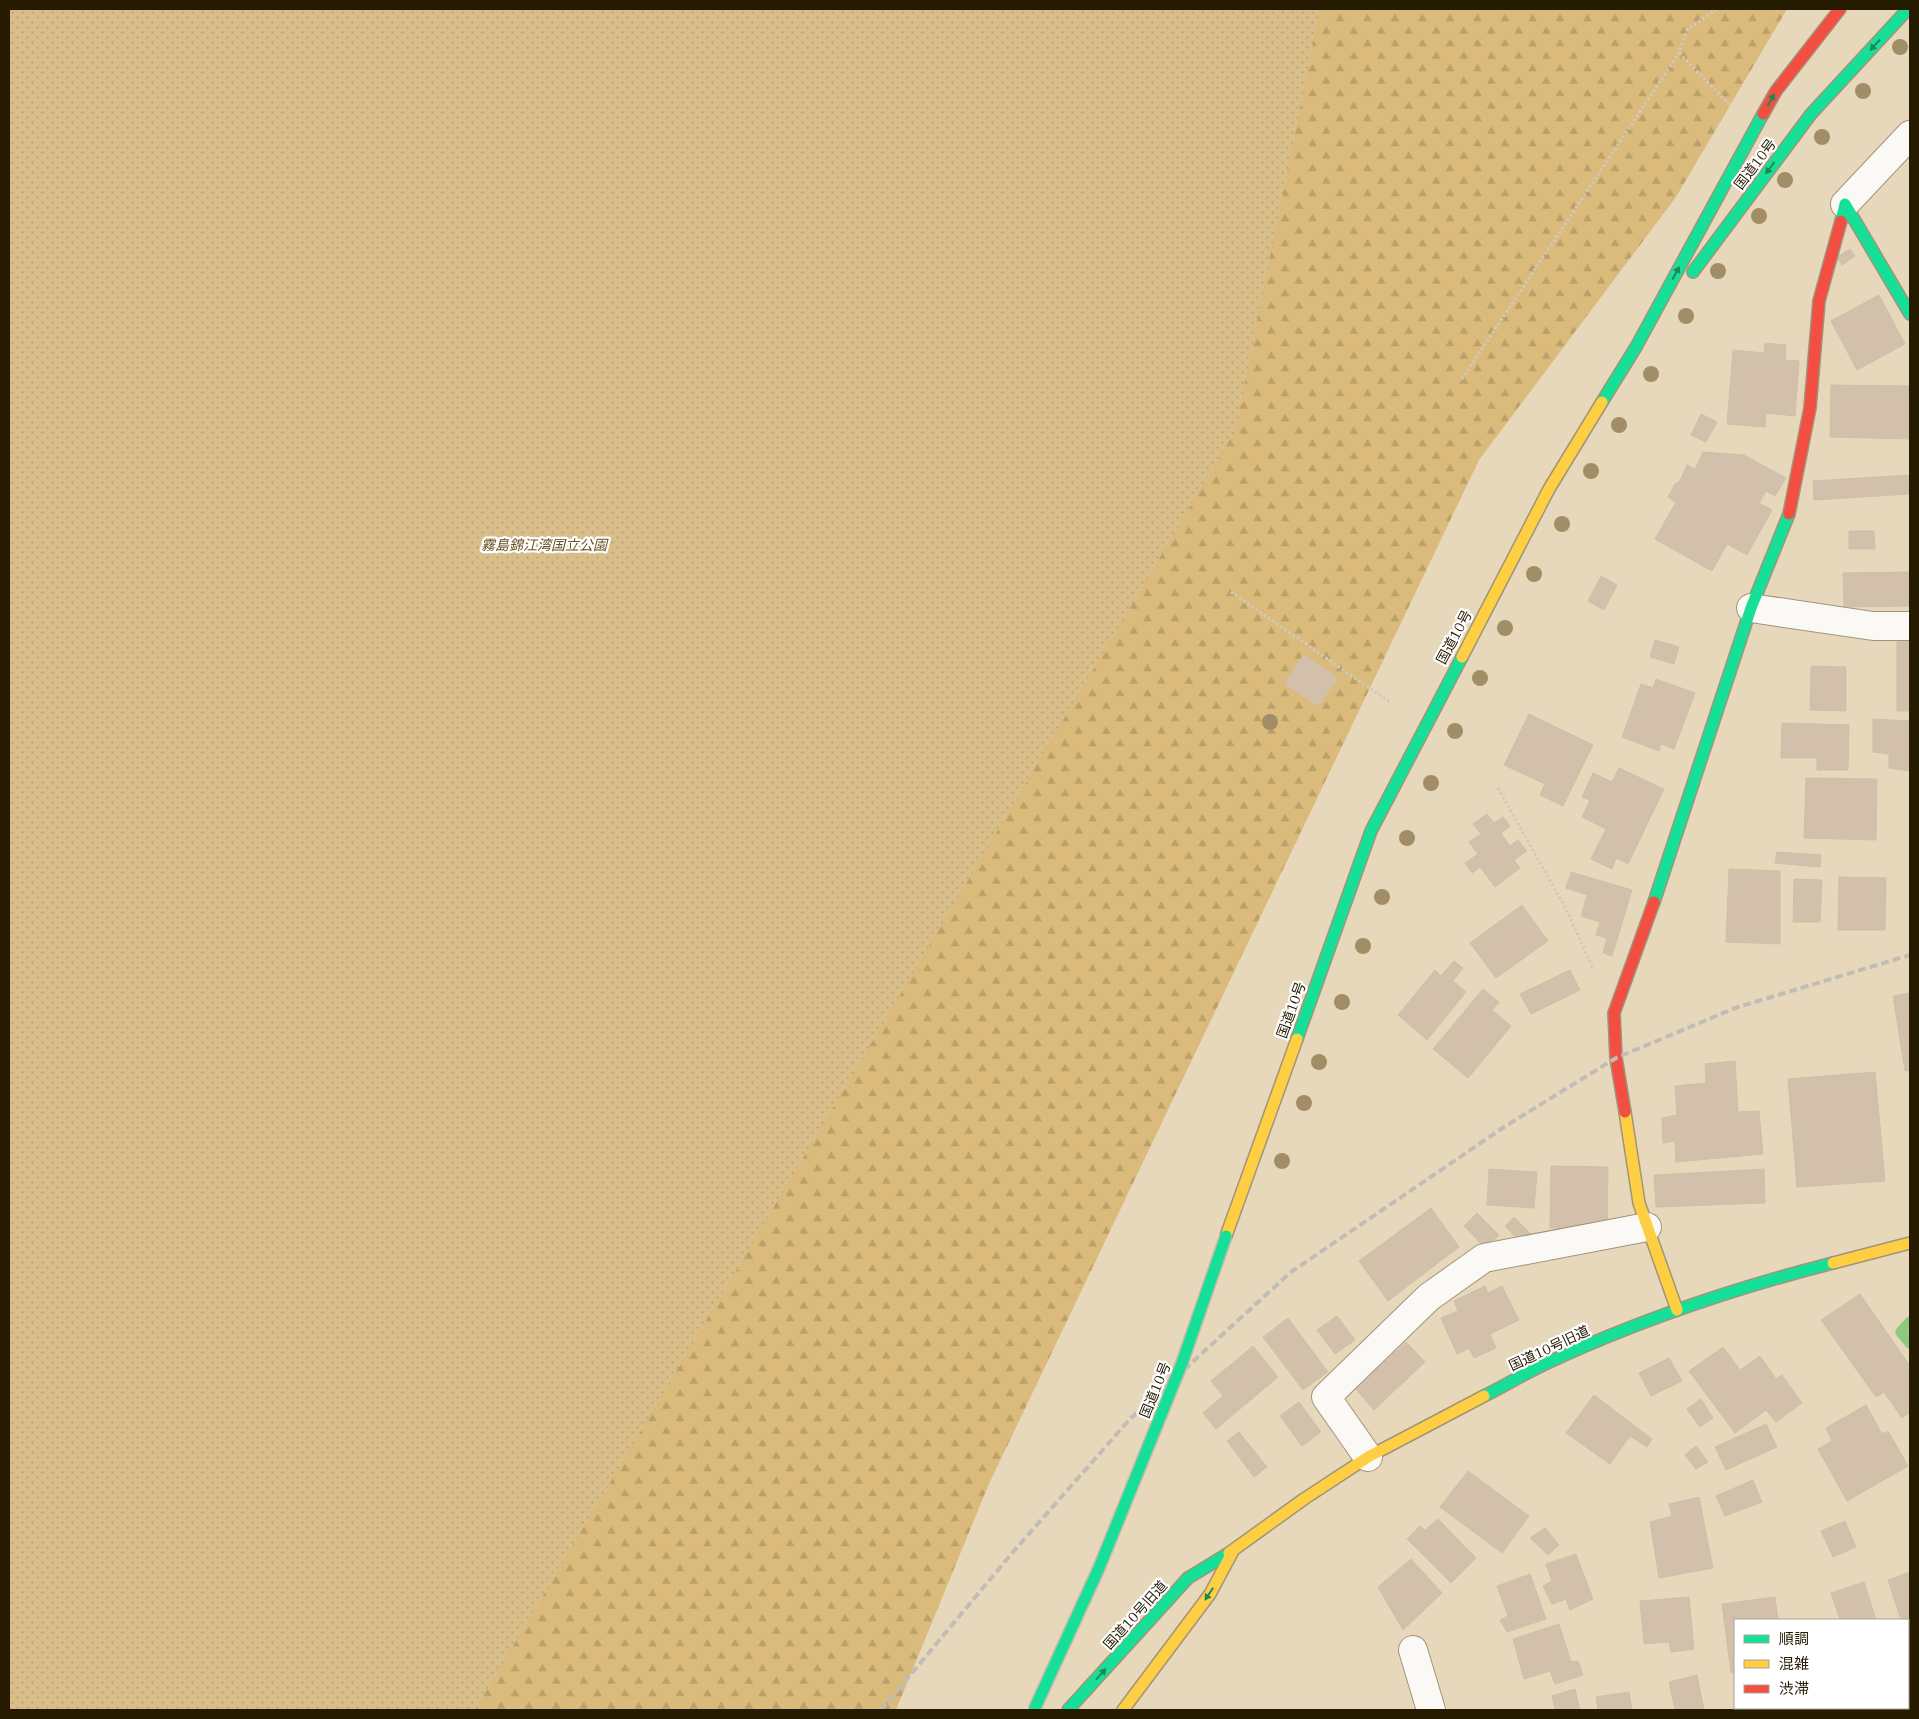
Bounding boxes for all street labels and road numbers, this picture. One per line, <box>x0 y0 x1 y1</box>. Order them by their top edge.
street label: 国道10号 <box>1730 135 1780 193</box>
street label: 国道10号 <box>1432 607 1476 667</box>
street label: 国道10号 <box>1272 979 1310 1041</box>
street label: 国道10号旧道 <box>1506 1321 1592 1375</box>
street label: 国道10号 <box>1136 1359 1174 1421</box>
street label: 国道10号旧道 <box>1099 1577 1171 1653</box>

